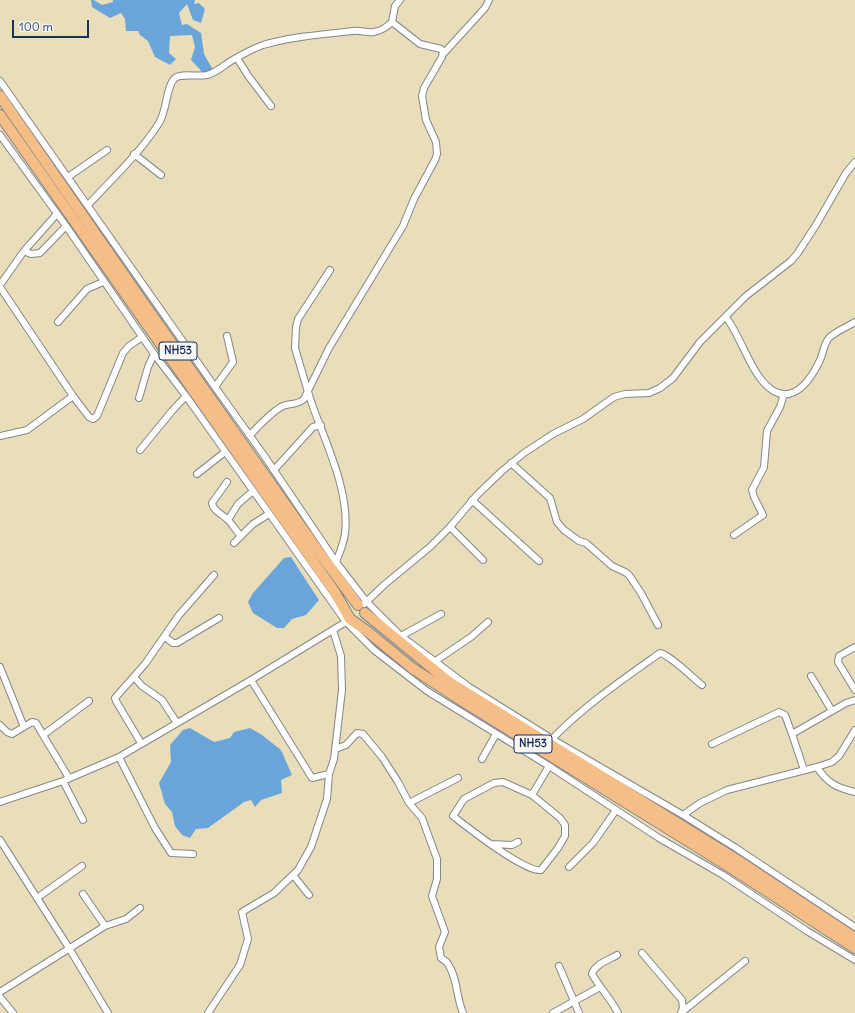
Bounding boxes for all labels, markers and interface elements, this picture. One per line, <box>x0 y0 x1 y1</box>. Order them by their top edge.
scale bar <box>14 12 91 38</box>
text: 100 m <box>19 19 53 34</box>
road number: NH53 <box>159 342 197 360</box>
road number: NH53 <box>514 735 552 753</box>

